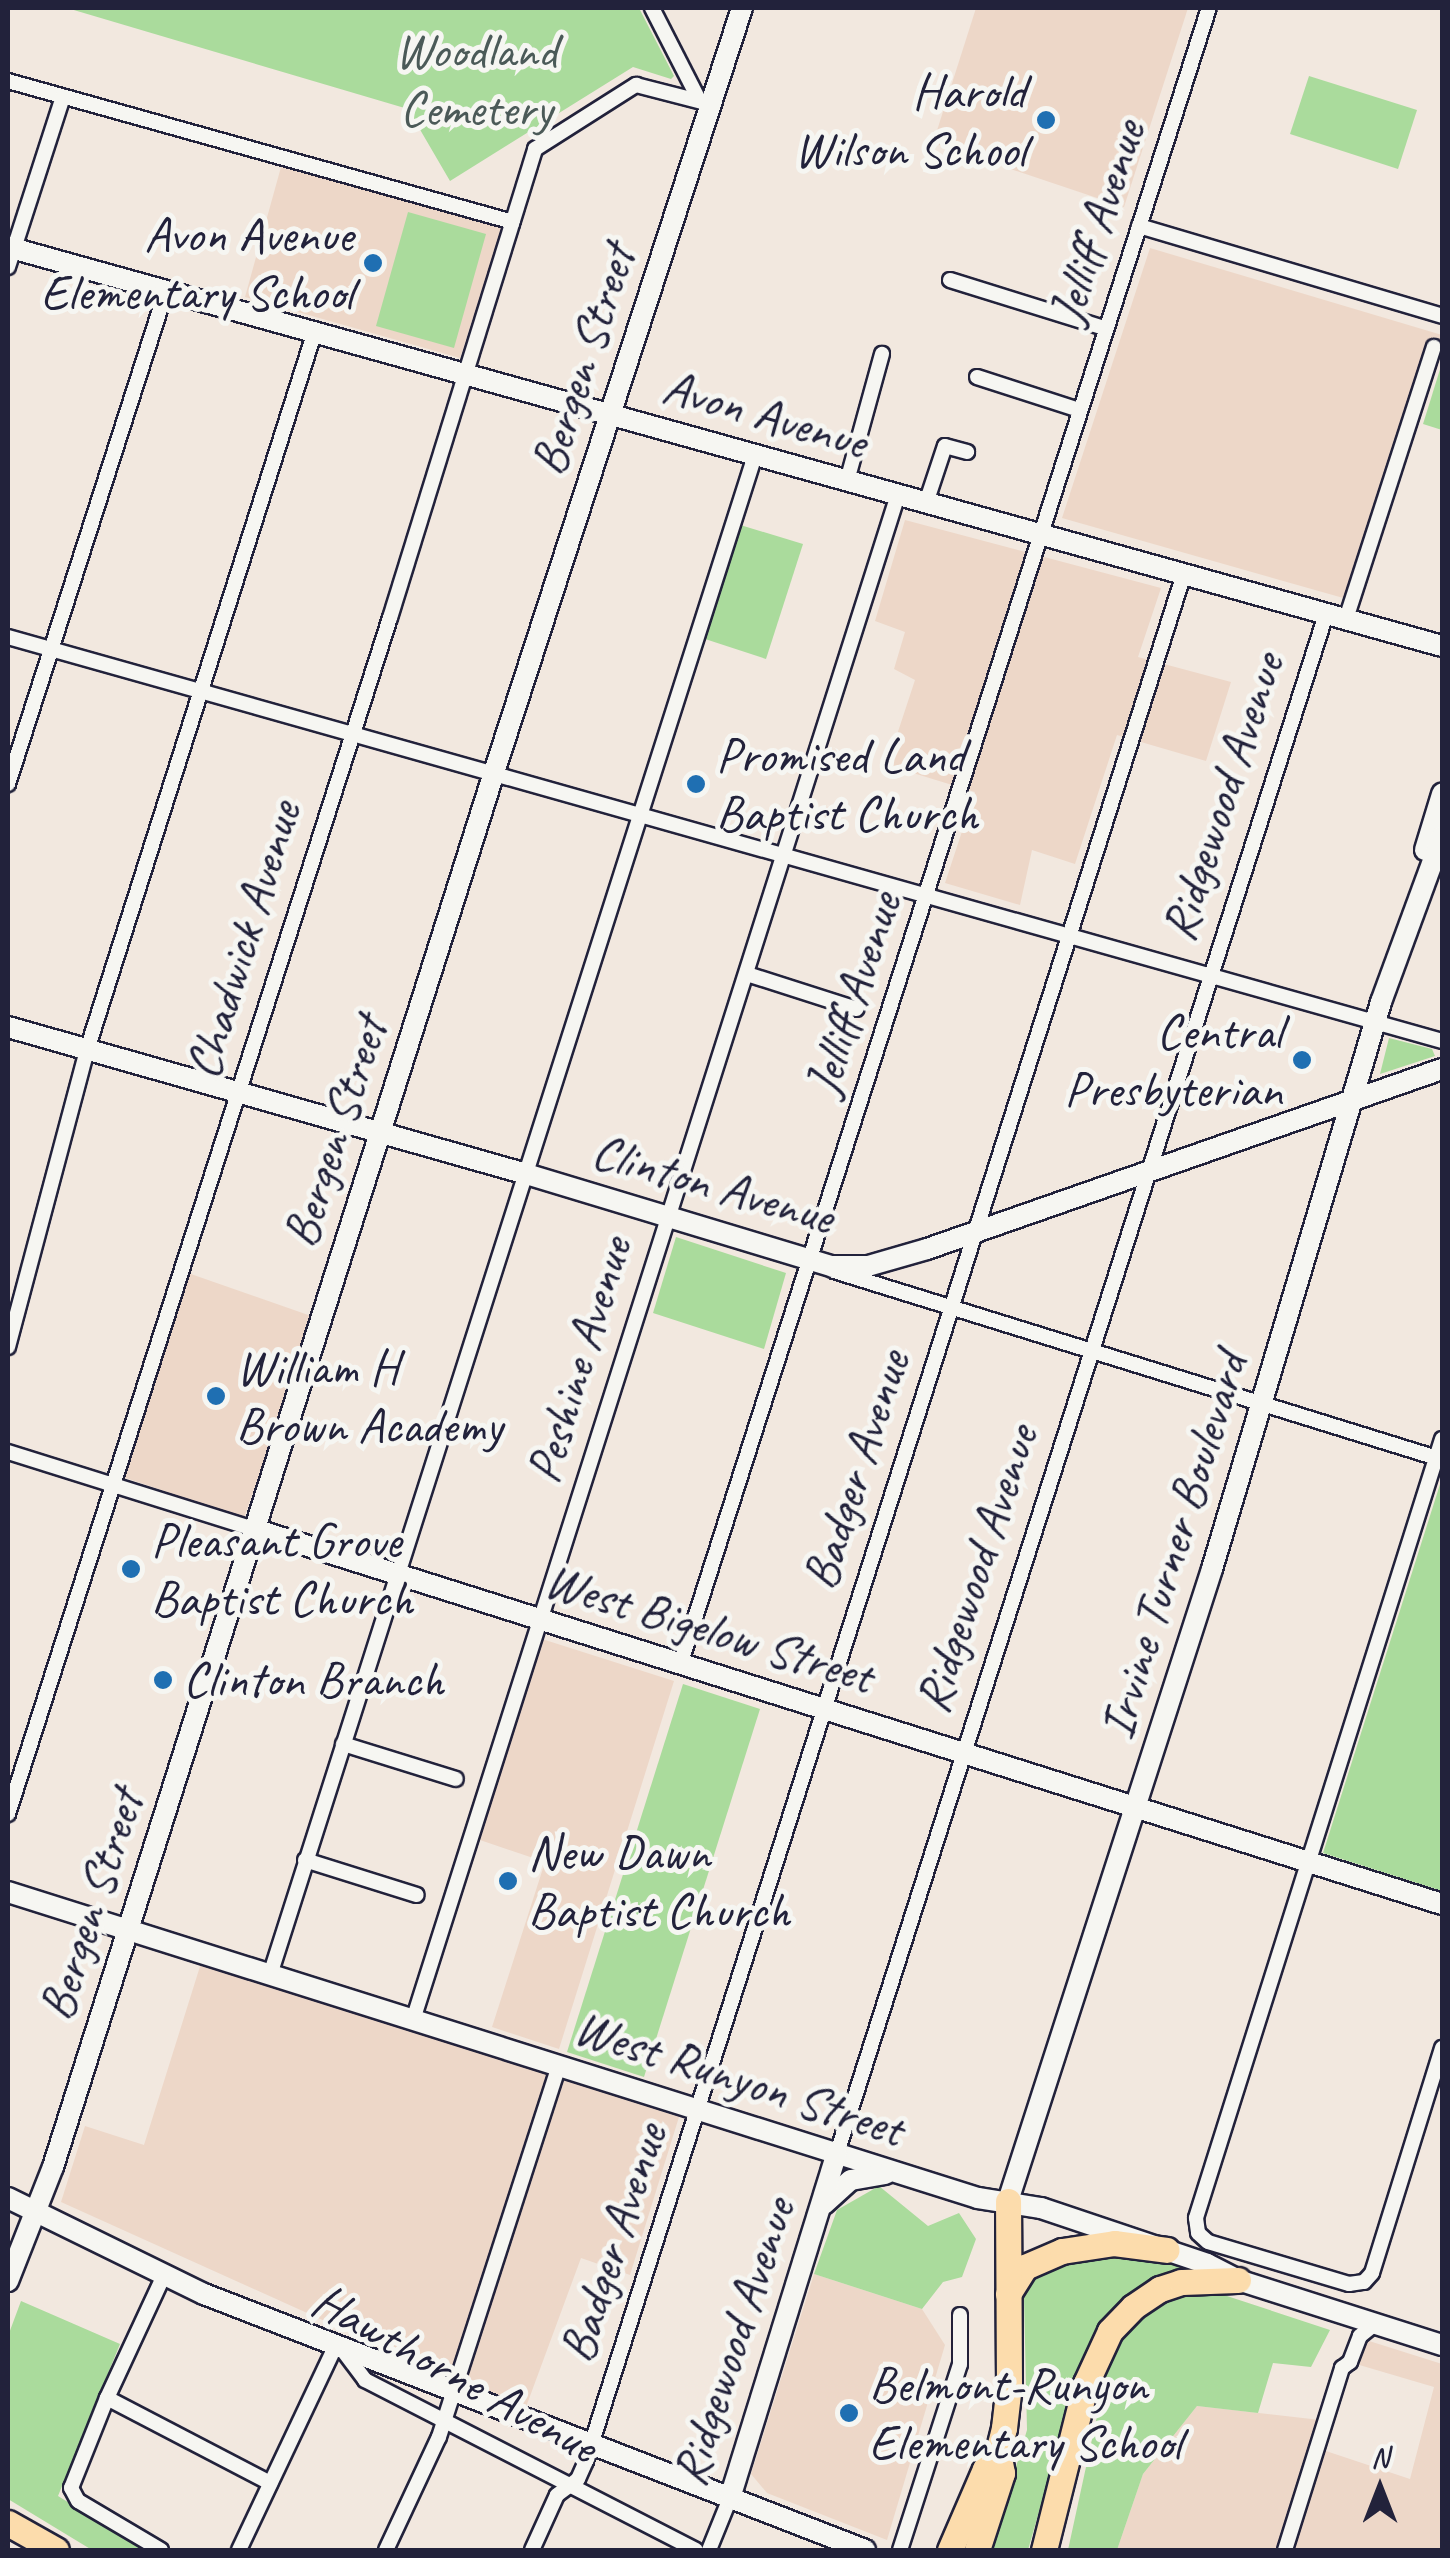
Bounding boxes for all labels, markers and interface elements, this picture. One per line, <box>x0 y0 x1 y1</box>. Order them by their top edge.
park label: Woodland Cemetery <box>395 20 557 138</box>
place label: Harold Wilson School <box>794 61 1026 178</box>
marker: Harold Wilson School <box>1035 109 1057 131</box>
street label: Jelliff Avenue <box>1036 113 1158 331</box>
place label: Avon Avenue Elementary School <box>41 204 353 322</box>
street label: Bergen Street <box>518 238 648 482</box>
marker: Avon Avenue Elementary School <box>362 252 384 274</box>
street label: Avon Avenue <box>656 356 874 472</box>
street label: Ridgewood Avenue <box>1147 646 1297 948</box>
place label: Promised Land Baptist Church <box>716 725 979 842</box>
marker: Promised Land Baptist Church <box>685 773 707 795</box>
street label: Chadwick Avenue <box>172 794 314 1086</box>
street label: Jelliff Avenue <box>792 885 914 1103</box>
place label: Central Presbyterian <box>1064 1001 1282 1118</box>
street label: Bergen Street <box>270 1010 400 1254</box>
marker: Central Presbyterian <box>1291 1049 1313 1071</box>
street label: Clinton Avenue <box>586 1121 840 1247</box>
street label: Peshine Avenue <box>513 1230 645 1490</box>
place label: William H Brown Academy <box>236 1337 504 1454</box>
street label: Badger Avenue <box>789 1344 923 1596</box>
street label: Irvine Turner Boulevard <box>1086 1346 1260 1746</box>
marker: William H Brown Academy <box>205 1385 227 1407</box>
street label: Ridgewood Avenue <box>901 1418 1051 1720</box>
place label: Pleasant Grove Baptist Church <box>151 1510 414 1628</box>
street label: West Bigelow Street <box>537 1549 881 1707</box>
marker: Pleasant Grove Baptist Church <box>120 1558 142 1580</box>
place label: Clinton Branch <box>183 1650 446 1710</box>
marker: Clinton Branch <box>152 1669 174 1691</box>
street label: Bergen Street <box>26 1783 156 2027</box>
place label: New Dawn Baptist Church <box>528 1822 791 1940</box>
marker: New Dawn Baptist Church <box>497 1870 519 1892</box>
street label: West Runyon Street <box>567 1996 911 2160</box>
street label: Badger Avenue <box>546 2117 680 2369</box>
street label: Ridgewood Avenue <box>658 2191 808 2493</box>
street label: Hawthorne Avenue <box>302 2270 608 2476</box>
place label: Belmont-Runyon Elementary School <box>869 2354 1181 2472</box>
marker: Belmont-Runyon Elementary School <box>838 2402 860 2424</box>
north arrow <box>1330 2438 1430 2538</box>
text: N <box>1371 2440 1389 2475</box>

